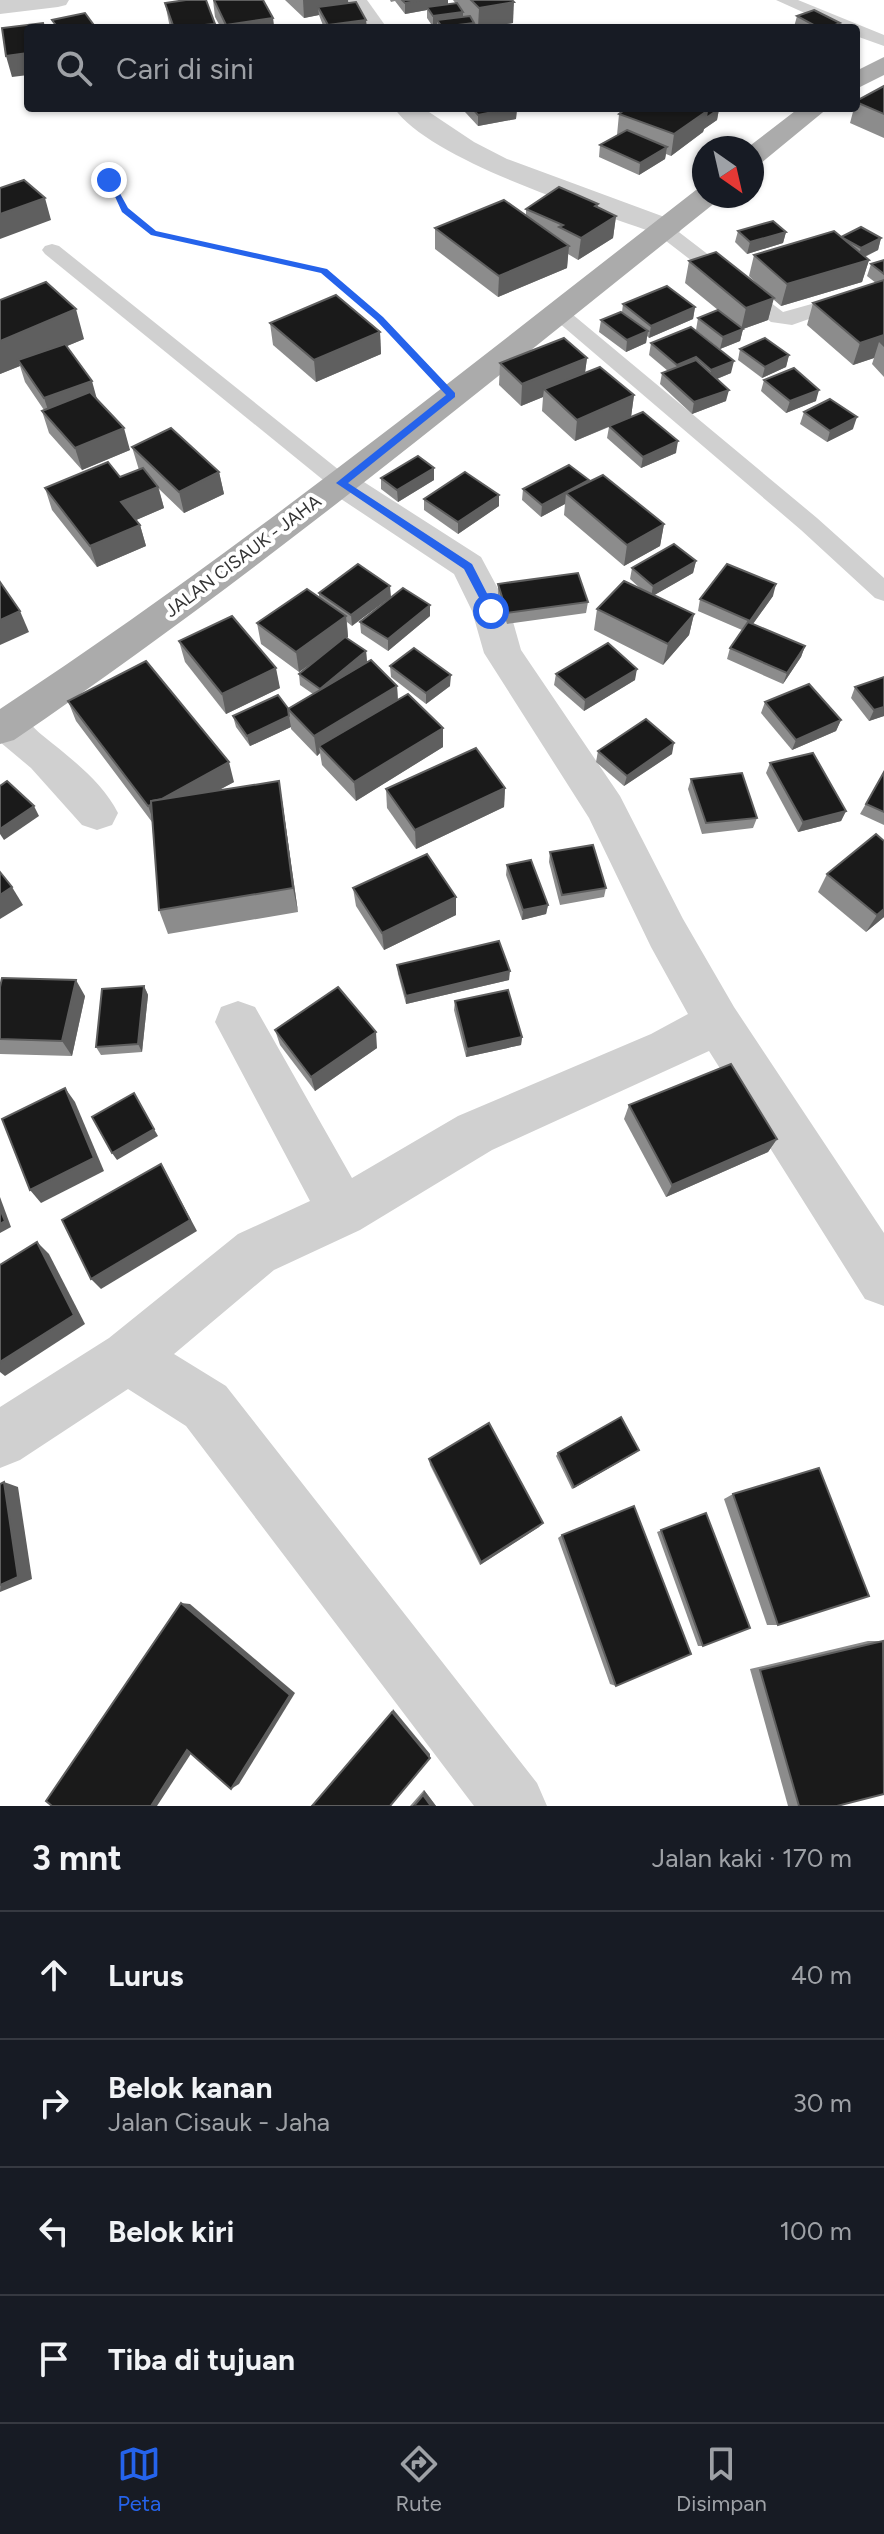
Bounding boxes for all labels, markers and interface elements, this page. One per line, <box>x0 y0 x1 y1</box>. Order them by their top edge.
search box <box>24 24 860 112</box>
icon: search <box>52 46 96 90</box>
text: Cari di sini <box>116 50 254 87</box>
north arrow <box>692 136 764 208</box>
route end <box>91 162 127 198</box>
street label: JALAN CISAUK - JAHA <box>161 490 325 622</box>
route start <box>473 593 509 629</box>
text: 3 mnt <box>32 1838 122 1879</box>
text: Jalan kaki · 170 m <box>652 1842 852 1874</box>
icon: ahead <box>32 1953 76 1997</box>
text: Lurus <box>108 1957 184 1994</box>
text: 40 m <box>791 1959 852 1991</box>
text: Belok kanan <box>108 2069 273 2106</box>
icon: right <box>32 2081 76 2125</box>
text: 30 m <box>793 2087 852 2119</box>
text: Jalan Cisauk - Jaha <box>108 2106 330 2138</box>
icon: left <box>32 2209 76 2253</box>
text: Belok kiri <box>108 2213 234 2250</box>
text: 100 m <box>779 2215 852 2247</box>
icon: arrive <box>32 2337 76 2381</box>
text: Tiba di tujuan <box>108 2341 295 2378</box>
tab: Peta <box>117 2442 161 2517</box>
tab: Rute <box>395 2442 442 2517</box>
tab: Disimpan <box>676 2442 767 2517</box>

